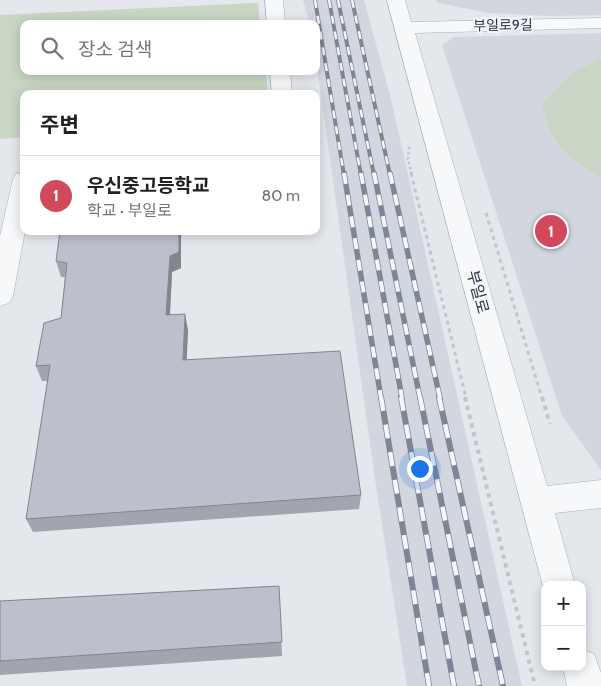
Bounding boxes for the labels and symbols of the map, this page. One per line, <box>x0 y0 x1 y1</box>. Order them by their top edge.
street label: 부일로9길 <box>473 15 533 35</box>
pin: 1 <box>535 212 567 250</box>
street label: 부일로 <box>463 268 493 316</box>
your location <box>407 456 433 482</box>

